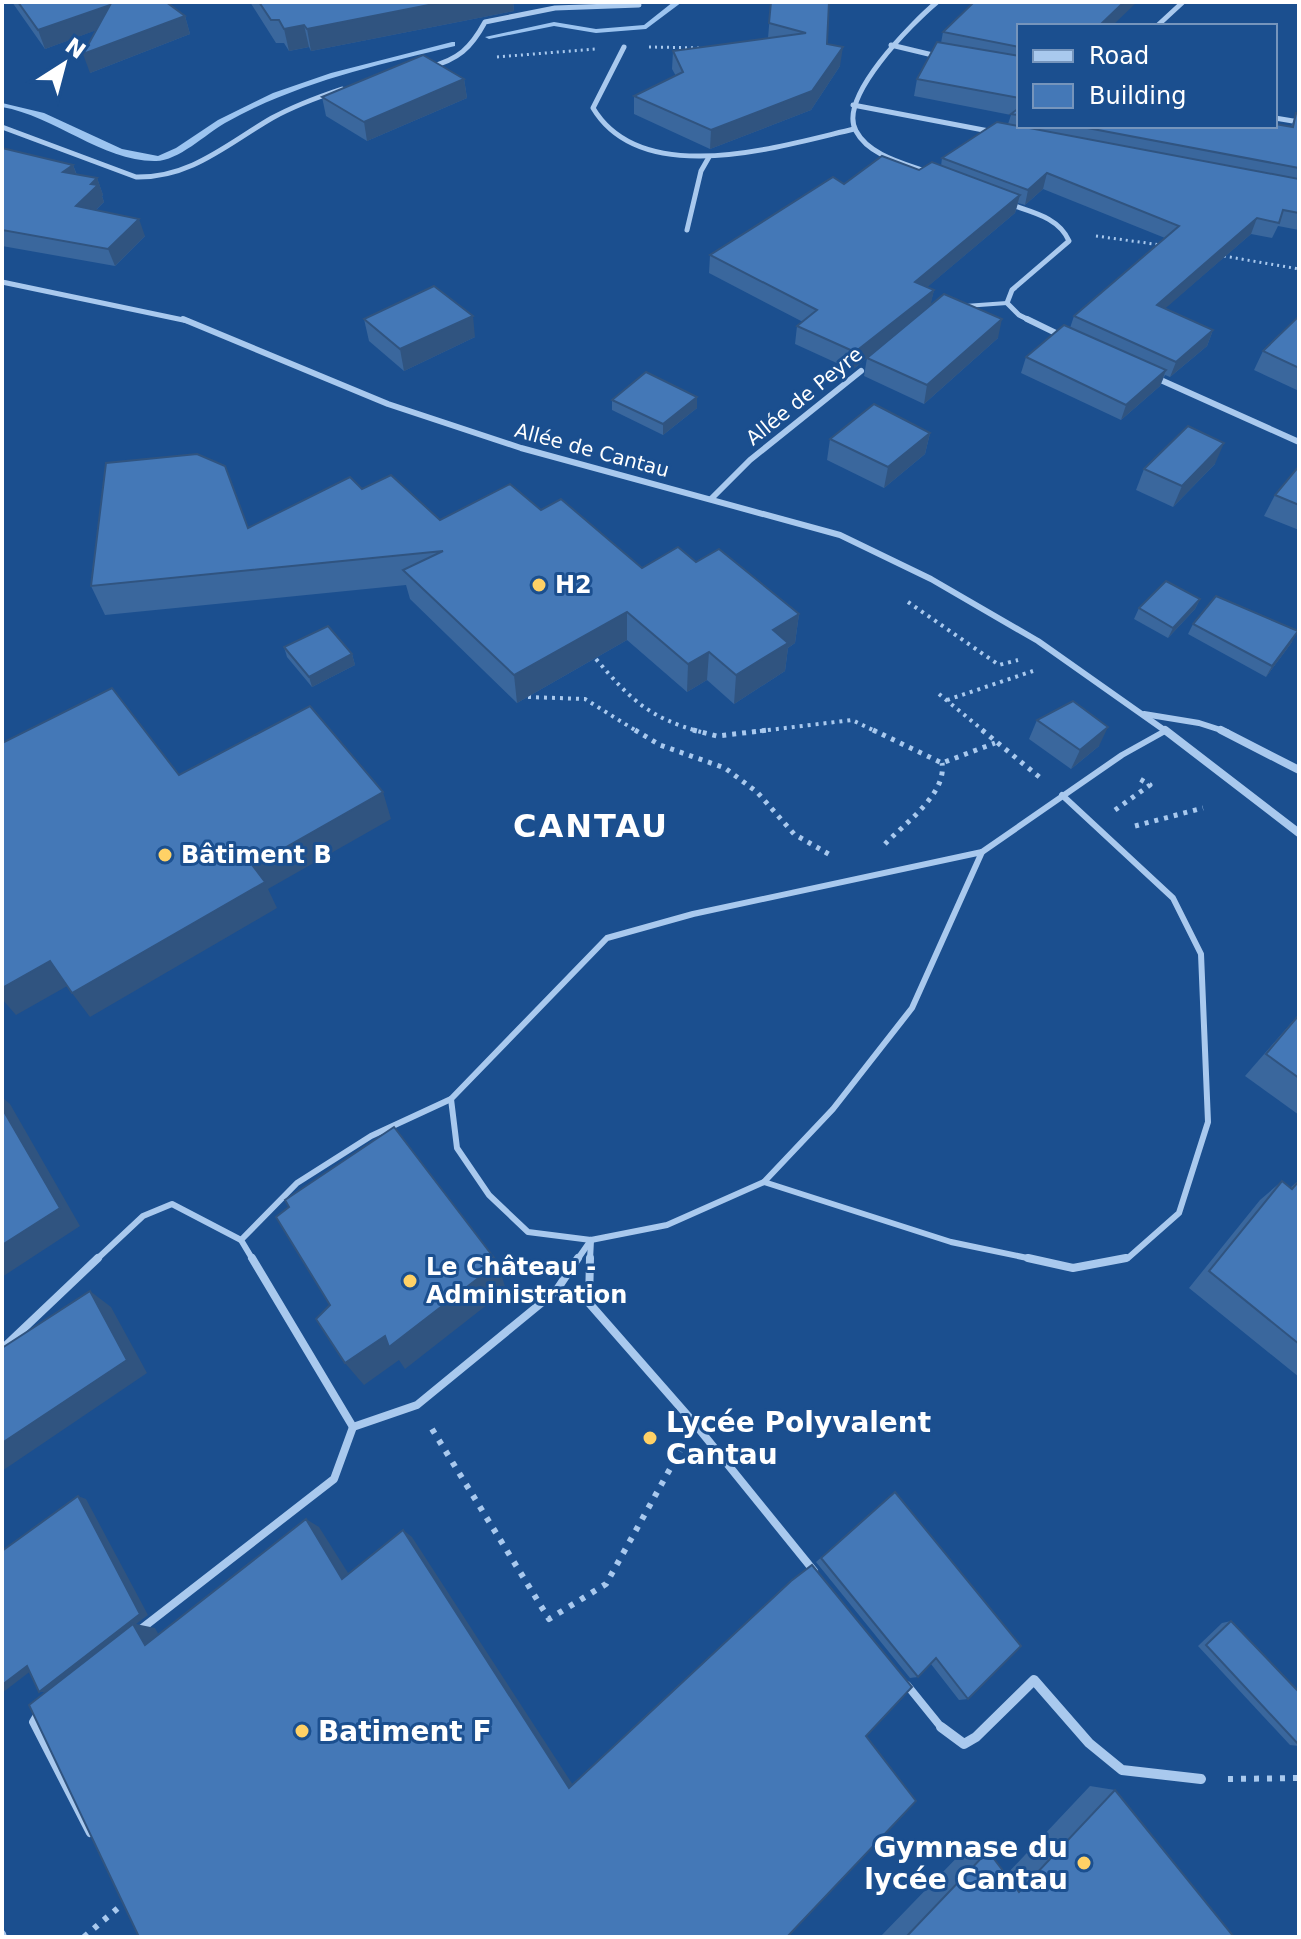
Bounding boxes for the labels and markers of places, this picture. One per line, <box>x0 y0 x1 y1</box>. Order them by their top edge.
place label: H2 <box>555 571 592 599</box>
marker: H2 <box>530 576 548 594</box>
place label: Bâtiment B <box>181 841 332 869</box>
marker: Bâtiment B <box>156 846 174 864</box>
place label: Le Château - Administration <box>426 1253 627 1309</box>
marker: Le Château - Administration <box>401 1272 419 1290</box>
place label: Lycée Polyvalent Cantau <box>666 1406 931 1471</box>
marker: Lycée Polyvalent Cantau <box>641 1429 659 1447</box>
place label: Batiment F <box>318 1715 492 1748</box>
marker: Batiment F <box>293 1722 311 1740</box>
place label: Gymnase du lycée Cantau <box>864 1831 1068 1896</box>
marker: Gymnase du lycée Cantau <box>1075 1854 1093 1872</box>

